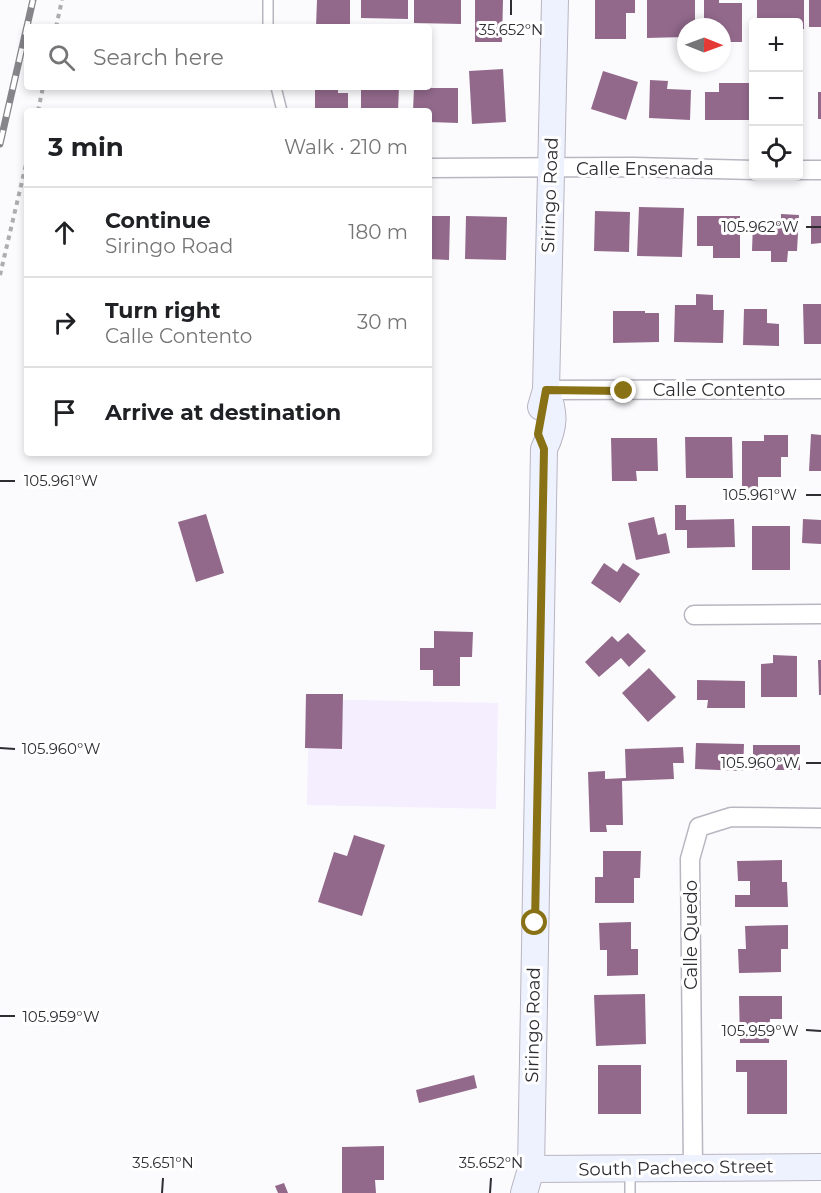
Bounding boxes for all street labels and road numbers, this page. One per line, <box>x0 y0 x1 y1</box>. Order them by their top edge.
street label: Siringo Road <box>537 137 563 253</box>
street label: Calle Ensenada <box>576 158 714 180</box>
street label: Calle Contento <box>653 379 785 401</box>
street label: Calle Quedo <box>680 880 702 990</box>
street label: Siringo Road <box>521 967 545 1083</box>
street label: South Pacheco Street <box>578 1155 774 1181</box>

